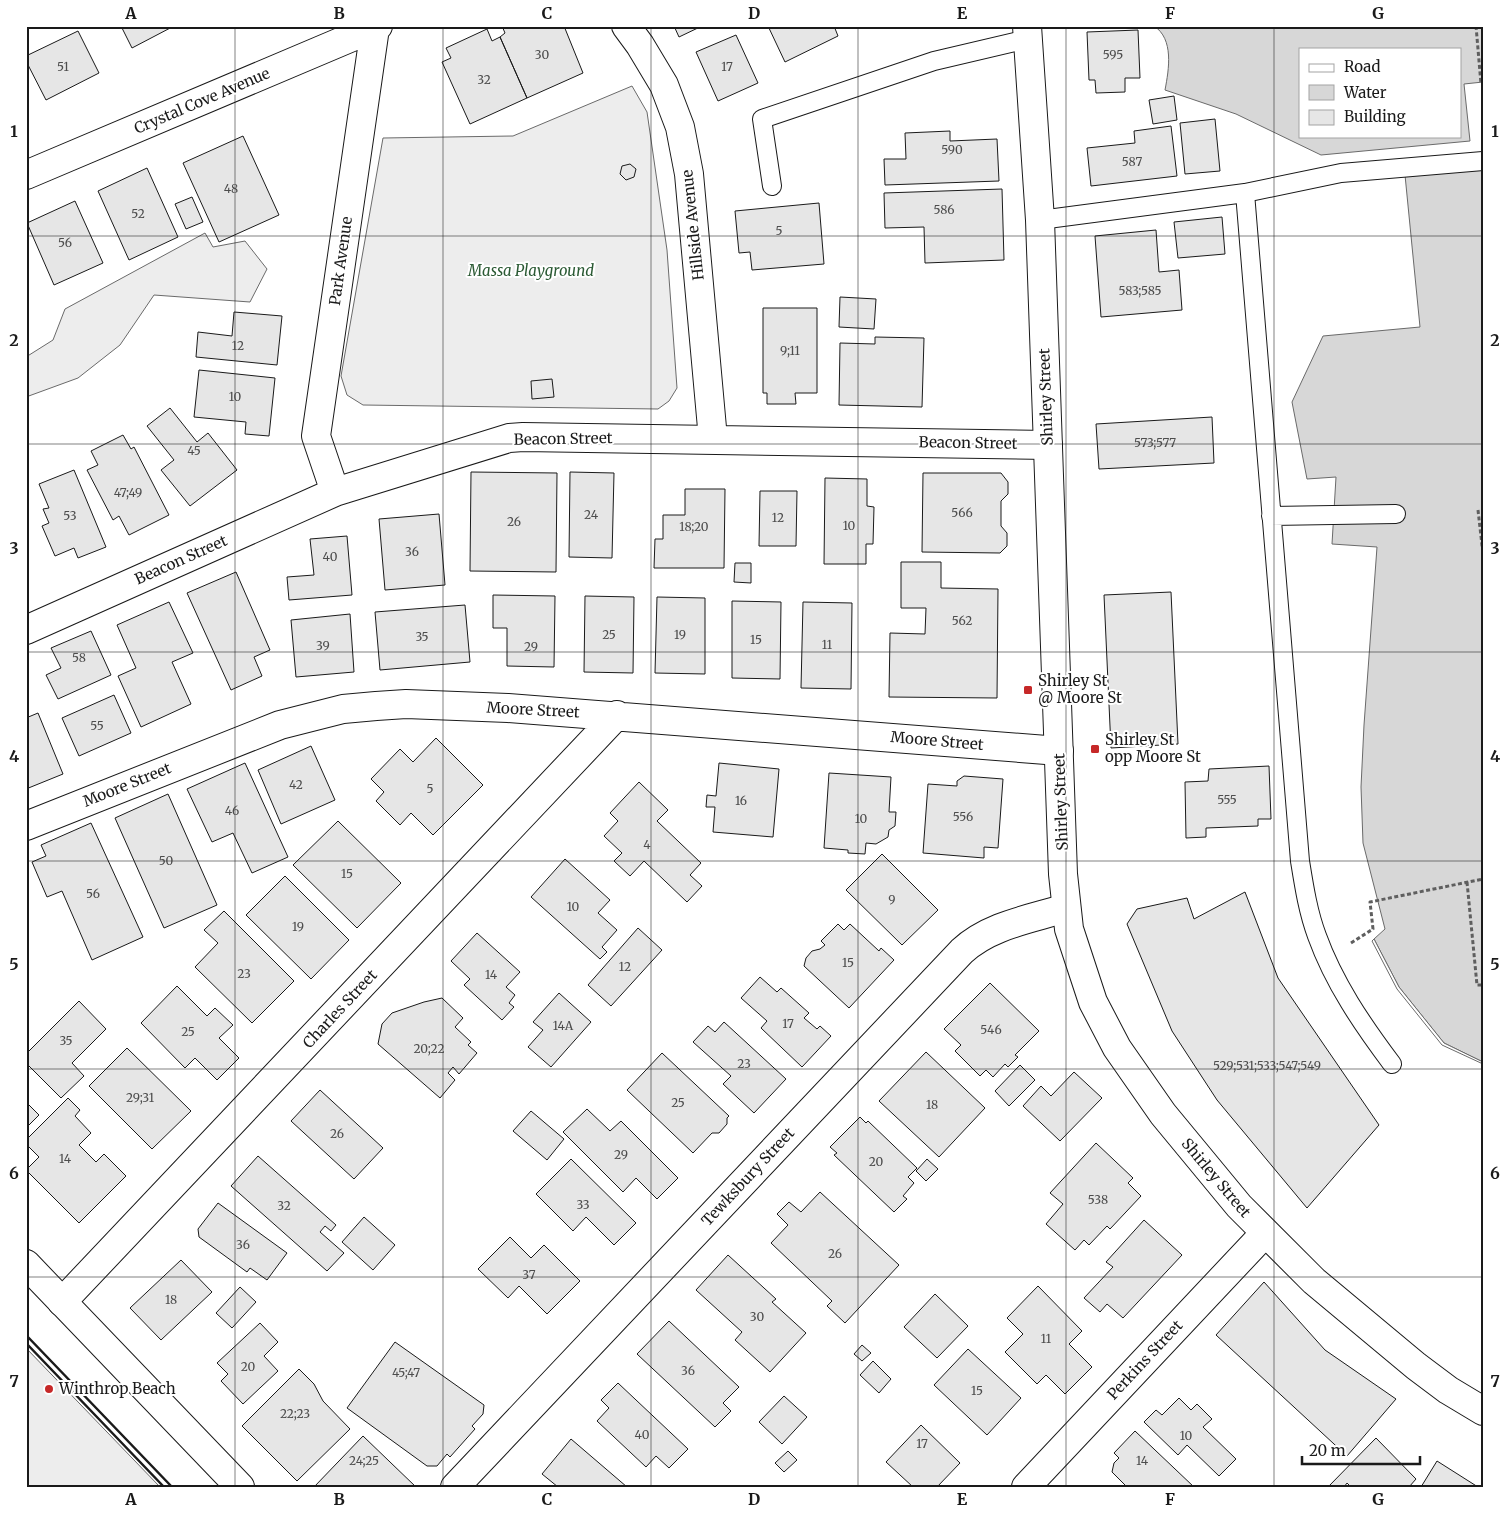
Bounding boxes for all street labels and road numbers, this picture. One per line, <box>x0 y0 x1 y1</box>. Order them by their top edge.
street label: Crystal Cove Avenue <box>131 63 273 138</box>
street label: Hillside Avenue <box>677 169 708 281</box>
street label: Park Avenue <box>325 215 356 307</box>
street label: Shirley Street <box>1034 348 1057 446</box>
street label: Beacon Street <box>513 428 613 449</box>
street label: Beacon Street <box>918 432 1018 453</box>
street label: Beacon Street <box>132 531 230 588</box>
street label: Moore Street <box>486 698 580 721</box>
street label: Moore Street <box>890 727 984 754</box>
street label: Shirley Street <box>1049 753 1072 851</box>
street label: Moore Street <box>80 758 174 811</box>
street label: Charles Street <box>298 965 381 1052</box>
street label: Tewksbury Street <box>697 1123 798 1230</box>
street label: Shirley Street <box>1178 1134 1255 1221</box>
street label: Perkins Street <box>1103 1316 1186 1403</box>

